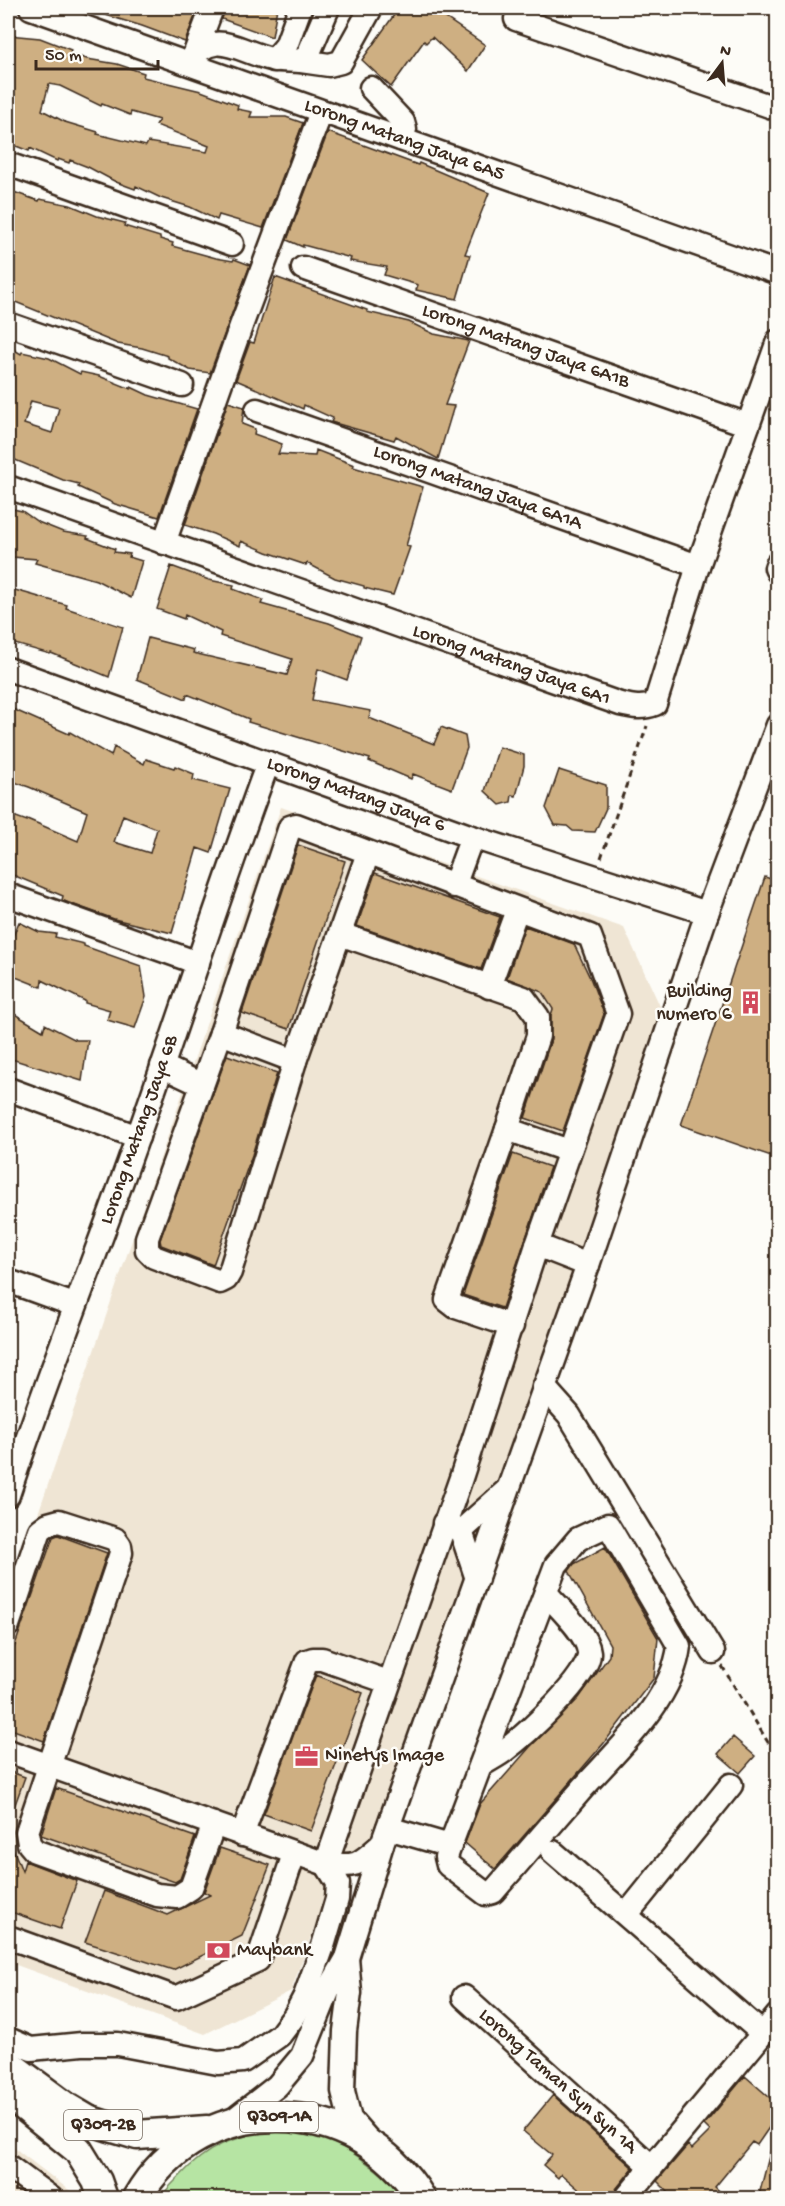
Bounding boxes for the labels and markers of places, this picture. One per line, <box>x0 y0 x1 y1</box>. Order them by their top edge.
place label: Building numero 6 <box>656 981 733 1027</box>
building icon: Building numero 6 <box>737 990 763 1016</box>
office icon: Ninetys Image <box>294 1743 320 1769</box>
place label: Ninetys Image <box>325 1745 445 1768</box>
bank icon: Maybank <box>206 1938 232 1964</box>
place label: Maybank <box>237 1940 314 1963</box>

